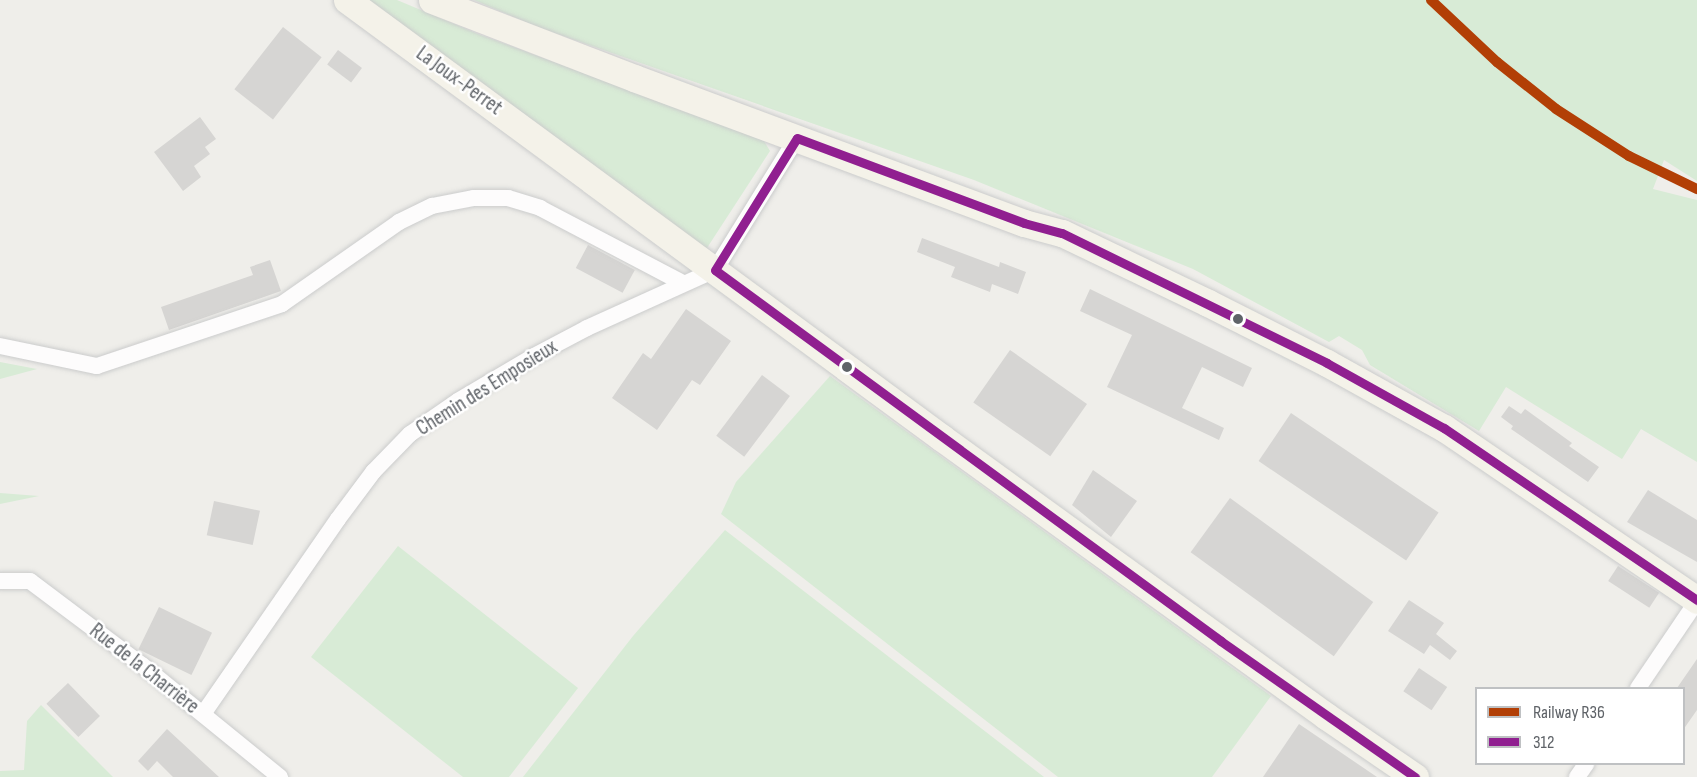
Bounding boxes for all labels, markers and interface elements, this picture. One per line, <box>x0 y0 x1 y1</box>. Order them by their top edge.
street label: La Joux-Perret <box>411 41 507 121</box>
unlabelled marker <box>1232 313 1244 325</box>
street label: Chemin des Emposieux <box>412 335 562 441</box>
unlabelled marker <box>841 361 853 373</box>
street label: Rue de la Charrière <box>84 618 204 720</box>
legend <box>1475 687 1685 765</box>
text: Railway R36 <box>1533 702 1605 723</box>
text: 312 <box>1533 732 1554 753</box>

